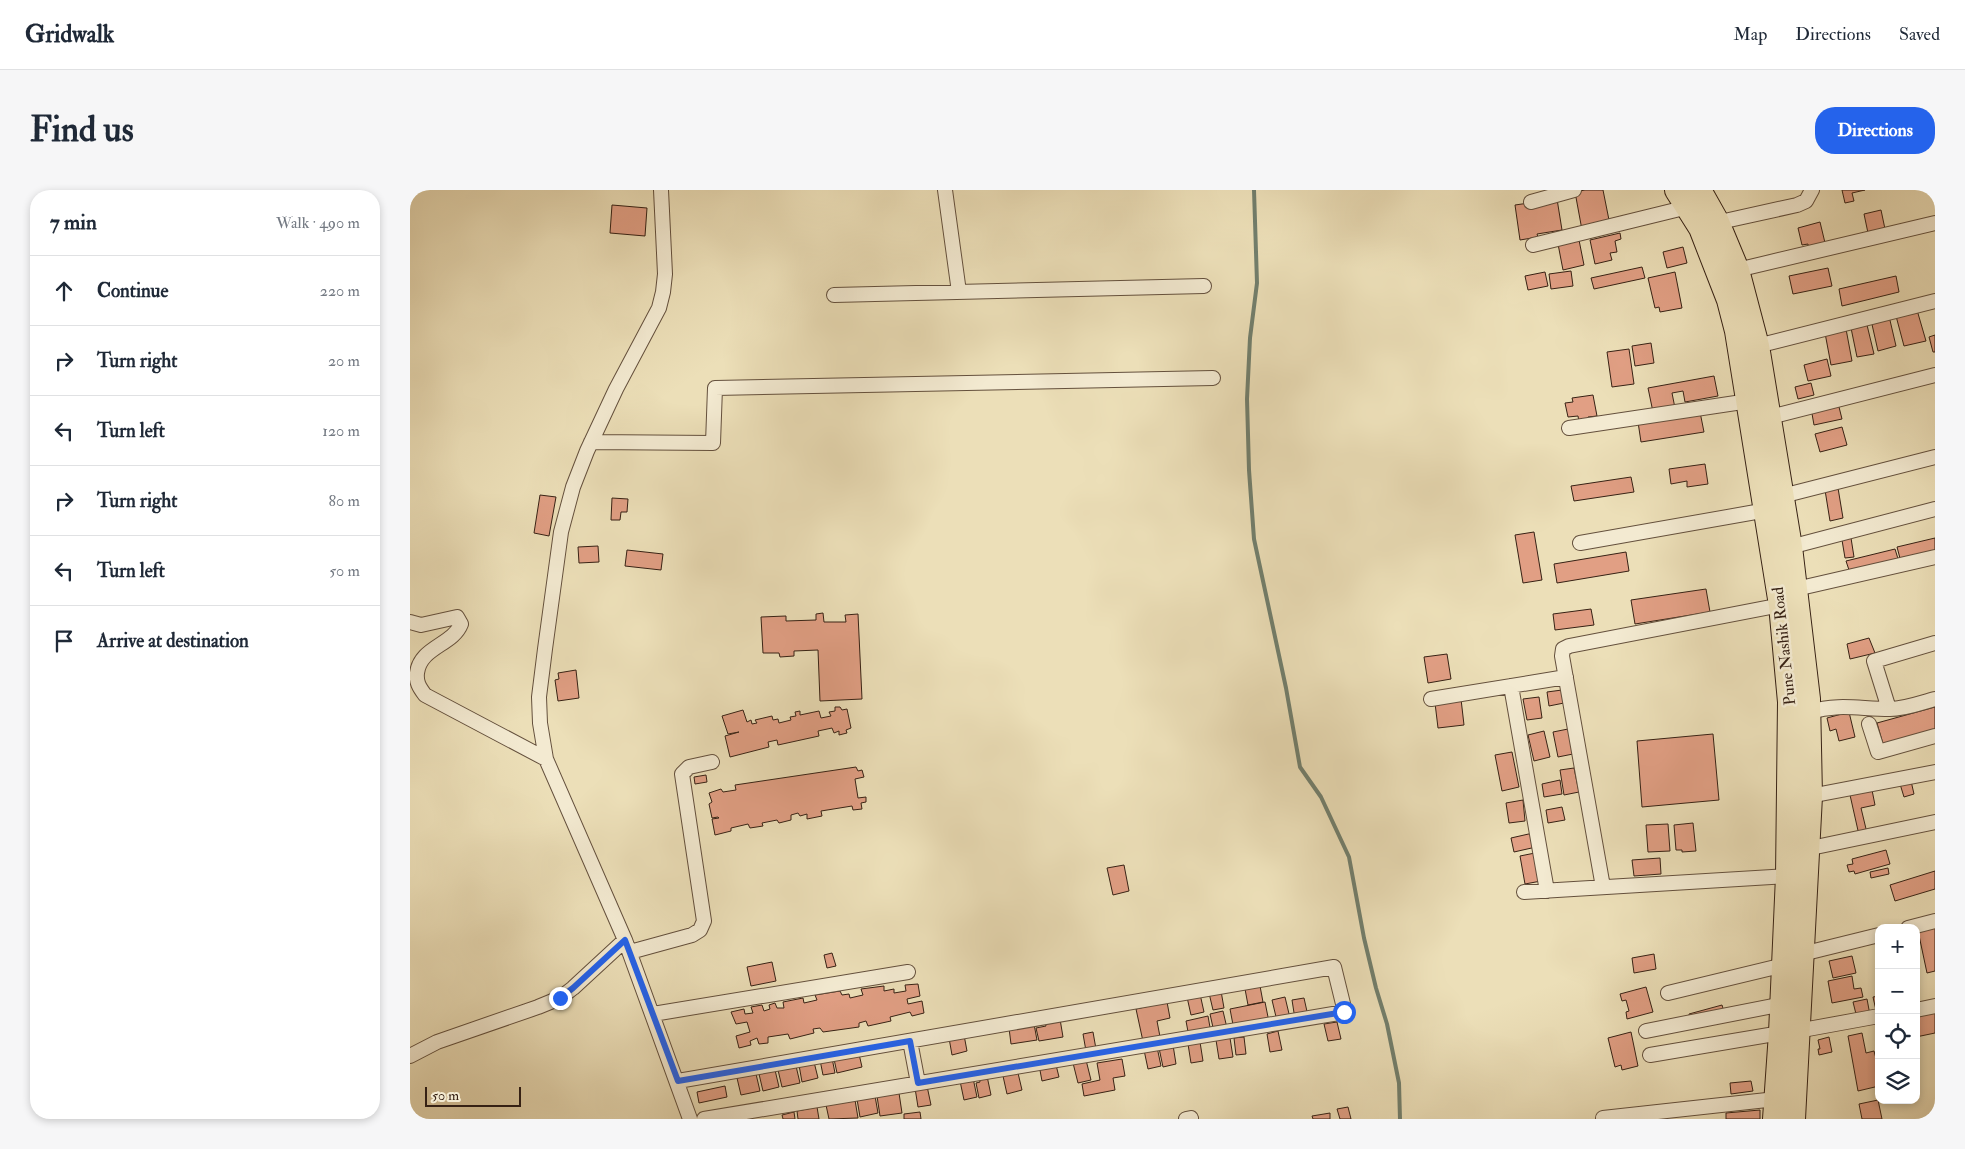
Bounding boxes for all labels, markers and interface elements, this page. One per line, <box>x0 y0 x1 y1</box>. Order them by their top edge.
text: Gridwalk <box>25 19 114 50</box>
text: Map <box>1734 23 1767 46</box>
text: Directions <box>1795 23 1871 46</box>
text: Saved <box>1899 23 1940 46</box>
button: Directions <box>1815 107 1935 154</box>
text: Find us <box>30 108 134 152</box>
text: 7 min <box>50 209 97 236</box>
text: Walk · 490 m <box>276 213 360 233</box>
icon: ahead <box>50 277 78 305</box>
text: Continue <box>97 279 168 303</box>
text: 220 m <box>320 281 360 301</box>
icon: right <box>50 347 78 375</box>
text: Turn right <box>97 349 177 373</box>
text: 20 m <box>328 351 360 371</box>
icon: left <box>50 417 78 445</box>
text: Turn left <box>97 419 165 443</box>
text: 120 m <box>322 421 360 441</box>
icon: right <box>50 487 78 515</box>
text: Turn right <box>97 489 177 513</box>
text: 80 m <box>329 491 360 511</box>
icon: left <box>50 557 78 585</box>
text: Turn left <box>97 559 165 583</box>
text: 50 m <box>329 561 360 581</box>
street label: Pune Nashik Road <box>1768 586 1800 706</box>
icon: arrive <box>50 627 78 655</box>
text: Arrive at destination <box>97 629 249 653</box>
map controls <box>1875 924 1920 1104</box>
button: + <box>1875 924 1920 969</box>
button: − <box>1875 969 1920 1014</box>
route end <box>549 987 572 1010</box>
route start <box>1333 1001 1356 1024</box>
button: locate <box>1875 1014 1920 1059</box>
button: layers <box>1875 1059 1920 1104</box>
scale bar <box>425 1084 521 1107</box>
text: 50 m <box>432 1087 459 1104</box>

